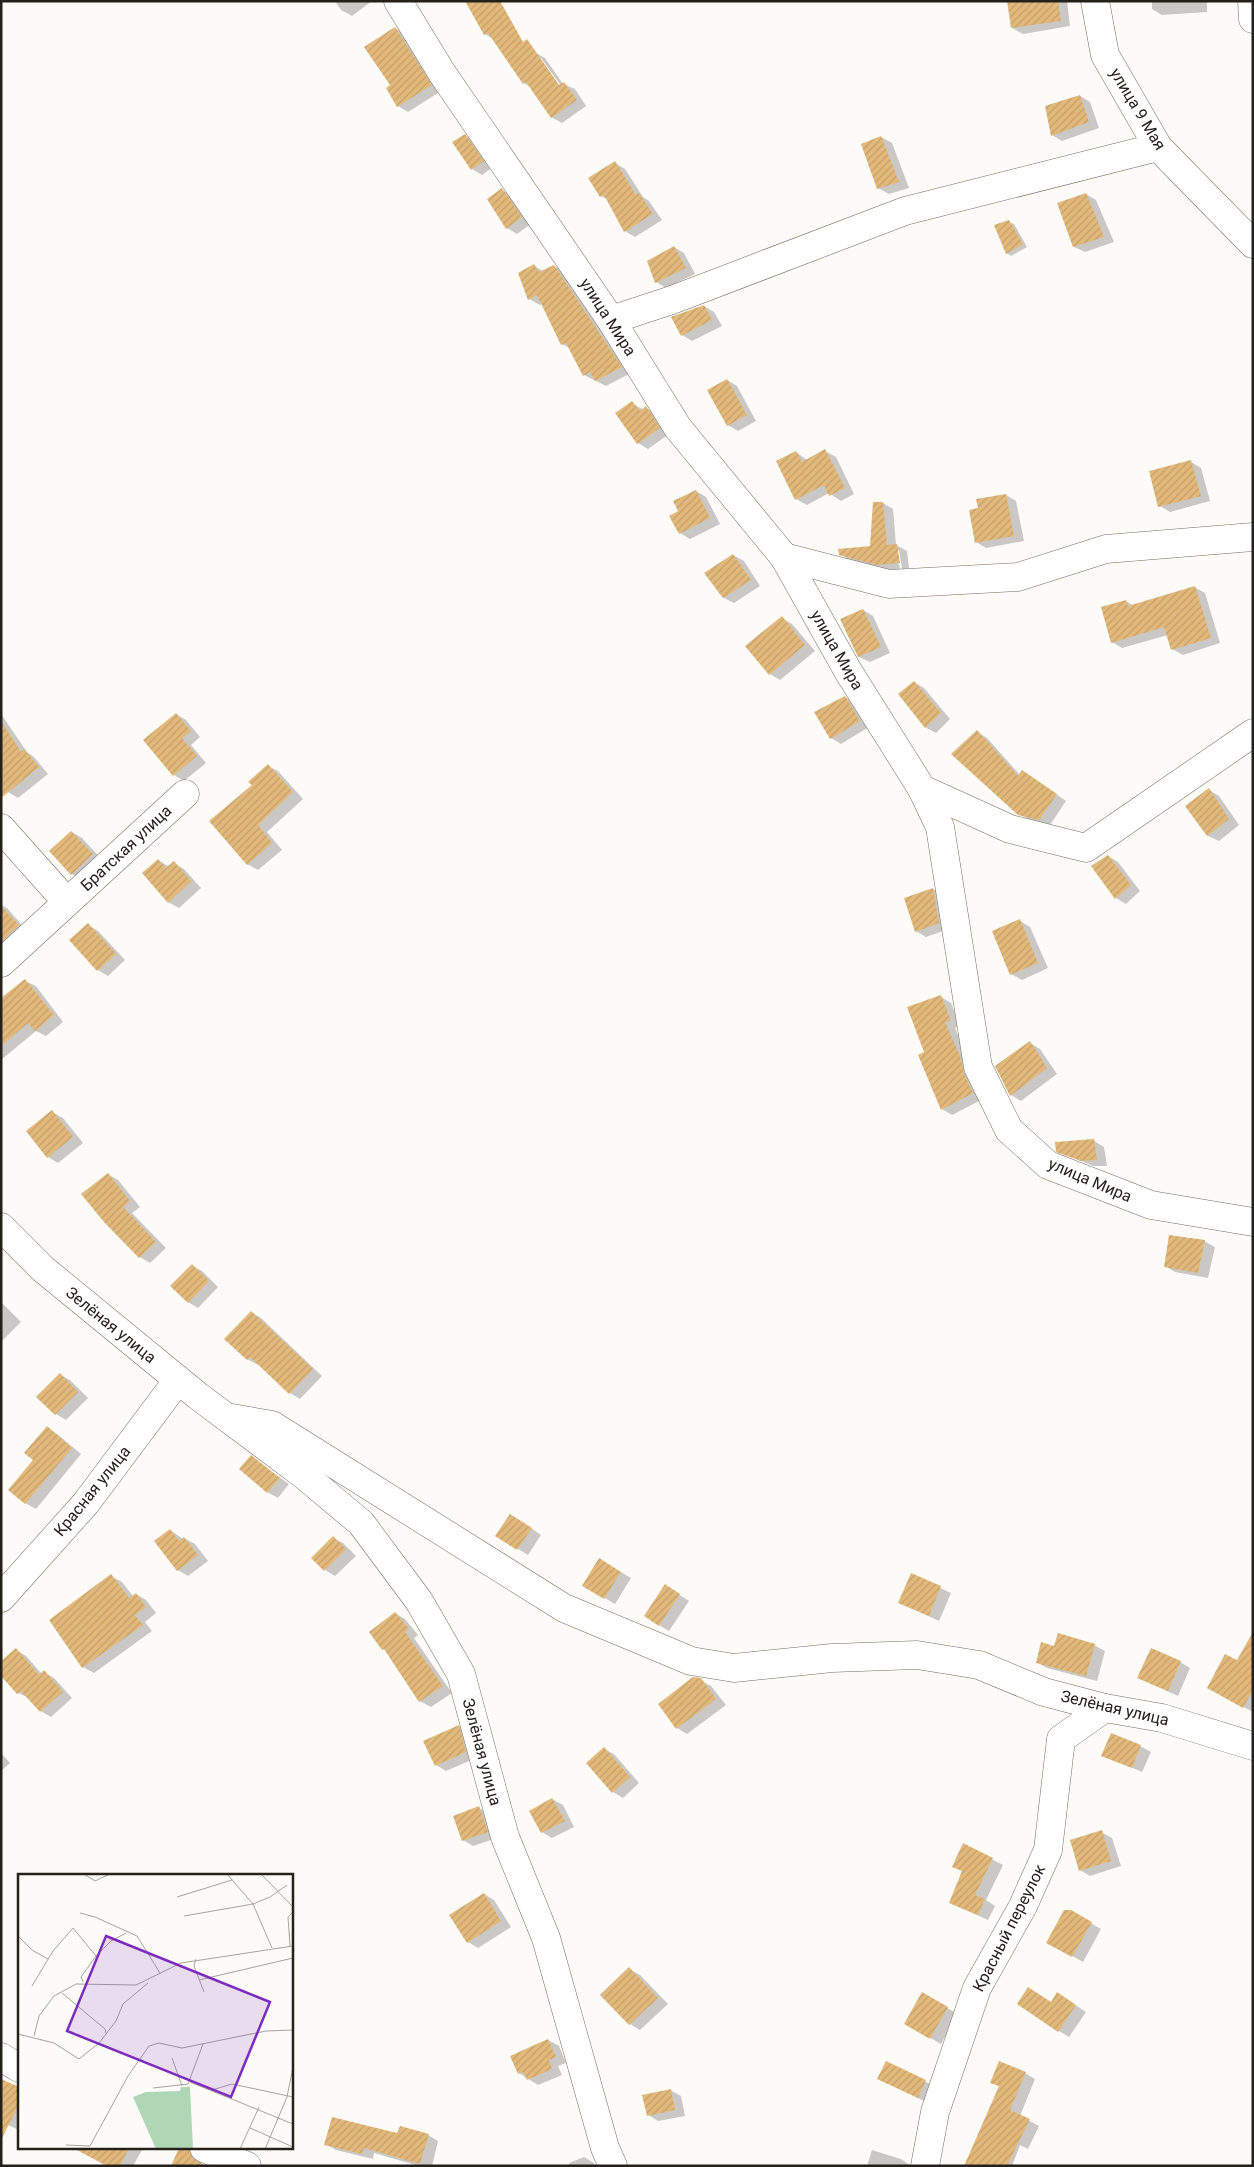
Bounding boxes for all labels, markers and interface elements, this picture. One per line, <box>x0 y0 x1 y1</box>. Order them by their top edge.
street label: улица 9 Мая <box>1106 65 1170 153</box>
street label: улица Мира <box>576 275 640 359</box>
street label: улица Мира <box>807 607 867 693</box>
street label: Братская улица <box>77 801 175 895</box>
street label: улица Мира <box>1045 1154 1135 1206</box>
street label: Зелёная улица <box>62 1283 160 1367</box>
street label: Красная улица <box>50 1442 134 1540</box>
street label: Зелёная улица <box>1059 1686 1171 1730</box>
street label: Зелёная улица <box>459 1696 505 1808</box>
street label: Красный переулок <box>969 1861 1049 1995</box>
inset map <box>18 1874 292 2150</box>

